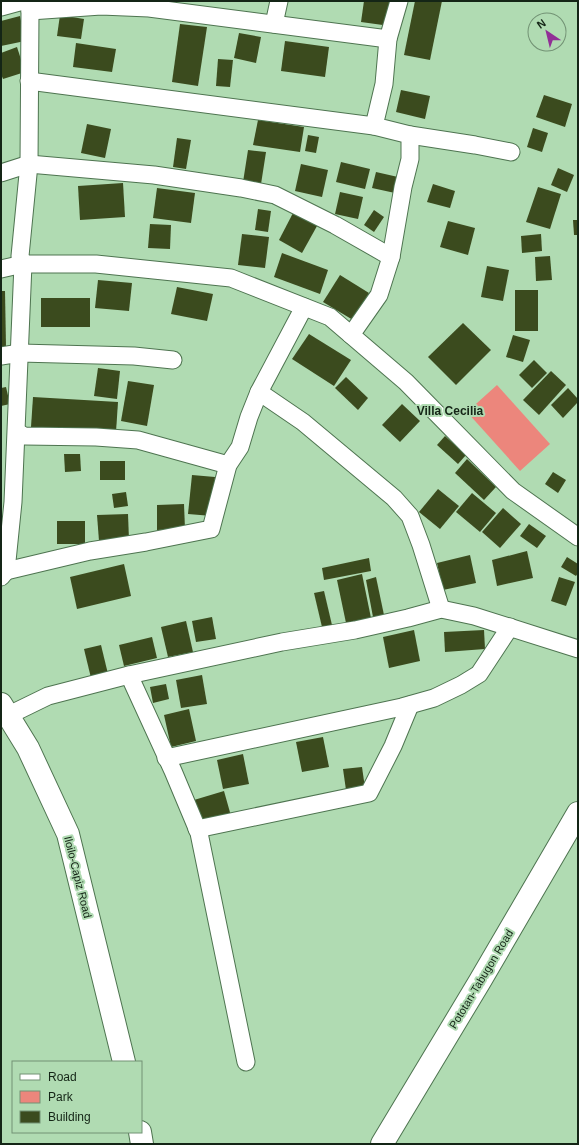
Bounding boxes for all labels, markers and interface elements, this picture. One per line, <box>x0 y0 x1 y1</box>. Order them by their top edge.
north arrow <box>527 12 567 52</box>
text: N <box>535 17 548 31</box>
district label: Villa Cecilia <box>417 404 484 418</box>
street label: Iloilo-Capiz Road <box>62 835 94 919</box>
street label: Pototan-Tabugon Road <box>447 927 515 1031</box>
legend <box>12 1061 142 1133</box>
text: Road <box>48 1070 77 1084</box>
text: Park <box>48 1090 74 1104</box>
text: Building <box>48 1110 91 1124</box>

